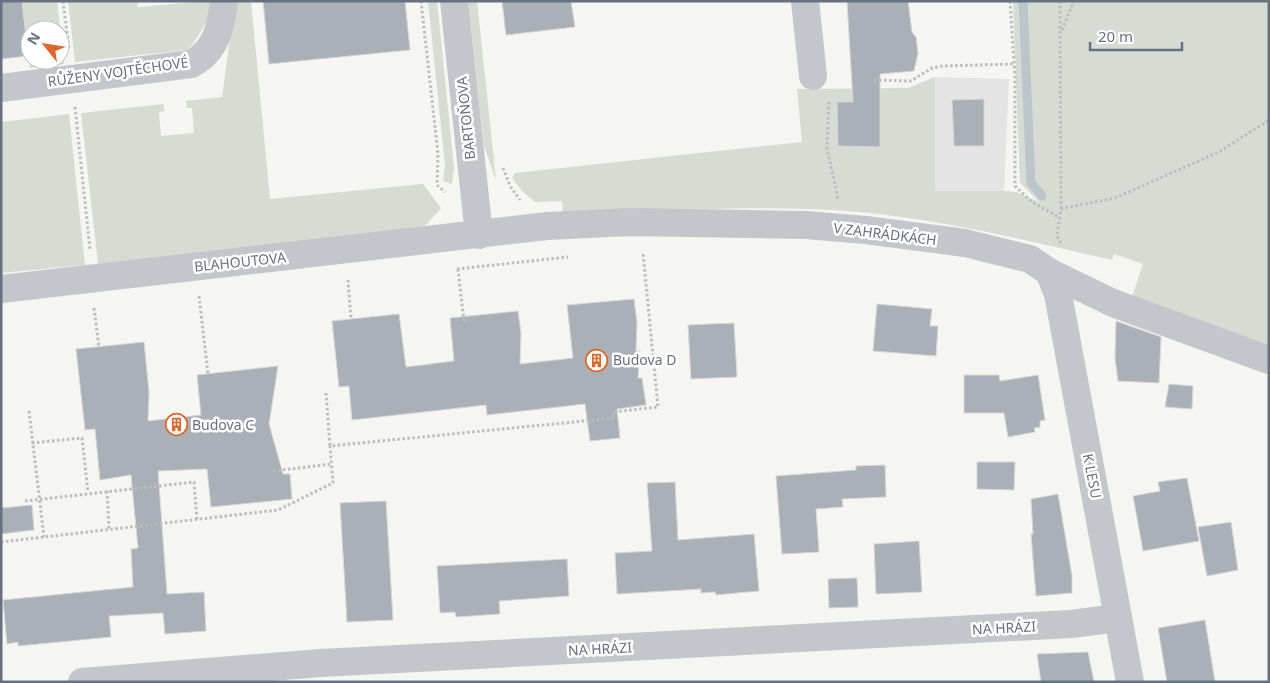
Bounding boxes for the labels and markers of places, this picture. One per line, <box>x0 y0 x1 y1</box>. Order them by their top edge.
building icon: Budova D <box>585 348 609 372</box>
place label: Budova D <box>613 350 676 369</box>
building icon: Budova C <box>164 413 188 437</box>
place label: Budova C <box>192 415 254 434</box>

